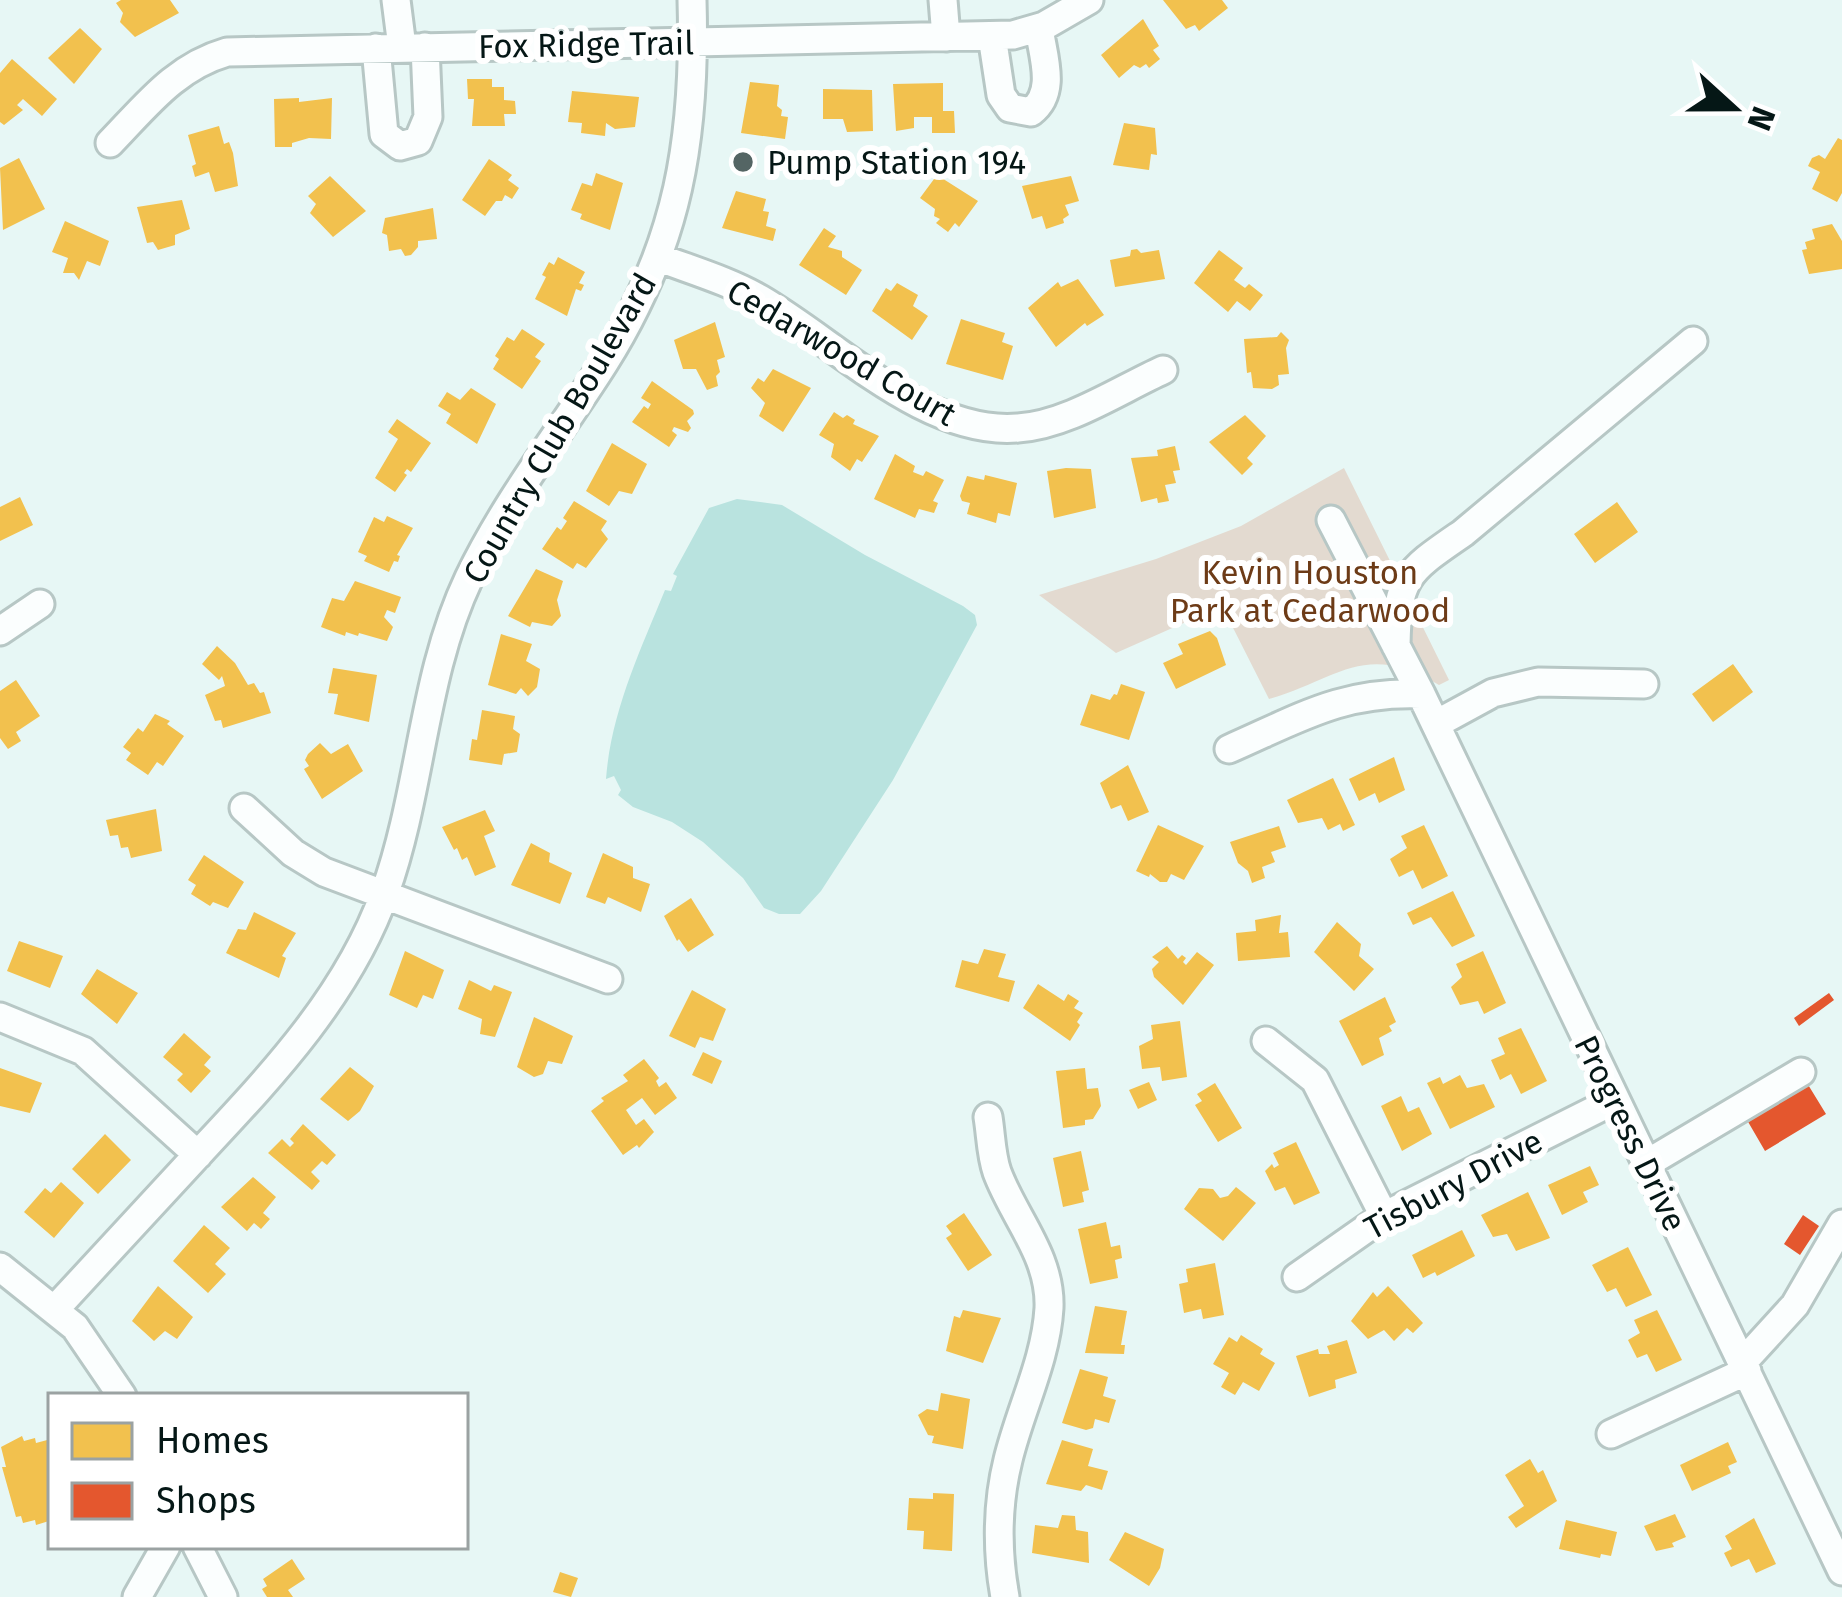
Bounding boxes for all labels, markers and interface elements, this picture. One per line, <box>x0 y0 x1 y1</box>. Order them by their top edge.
street label: Fox Ridge Trail <box>478 23 695 67</box>
north arrow <box>1674 48 1794 168</box>
text: N <box>1738 101 1784 136</box>
place label: Pump Station 194 <box>767 143 1026 183</box>
marker: Pump Station 194 <box>730 149 756 175</box>
street label: Country Club Boulevard <box>455 266 665 591</box>
street label: Cedarwood Court <box>720 271 963 435</box>
park label: Kevin Houston Park at Cedarwood <box>1170 553 1450 631</box>
street label: Progress Drive <box>1565 1029 1695 1238</box>
street label: Tisbury Drive <box>1358 1121 1549 1248</box>
legend <box>48 1393 468 1549</box>
text: Homes <box>156 1419 269 1463</box>
text: Shops <box>156 1479 256 1523</box>

